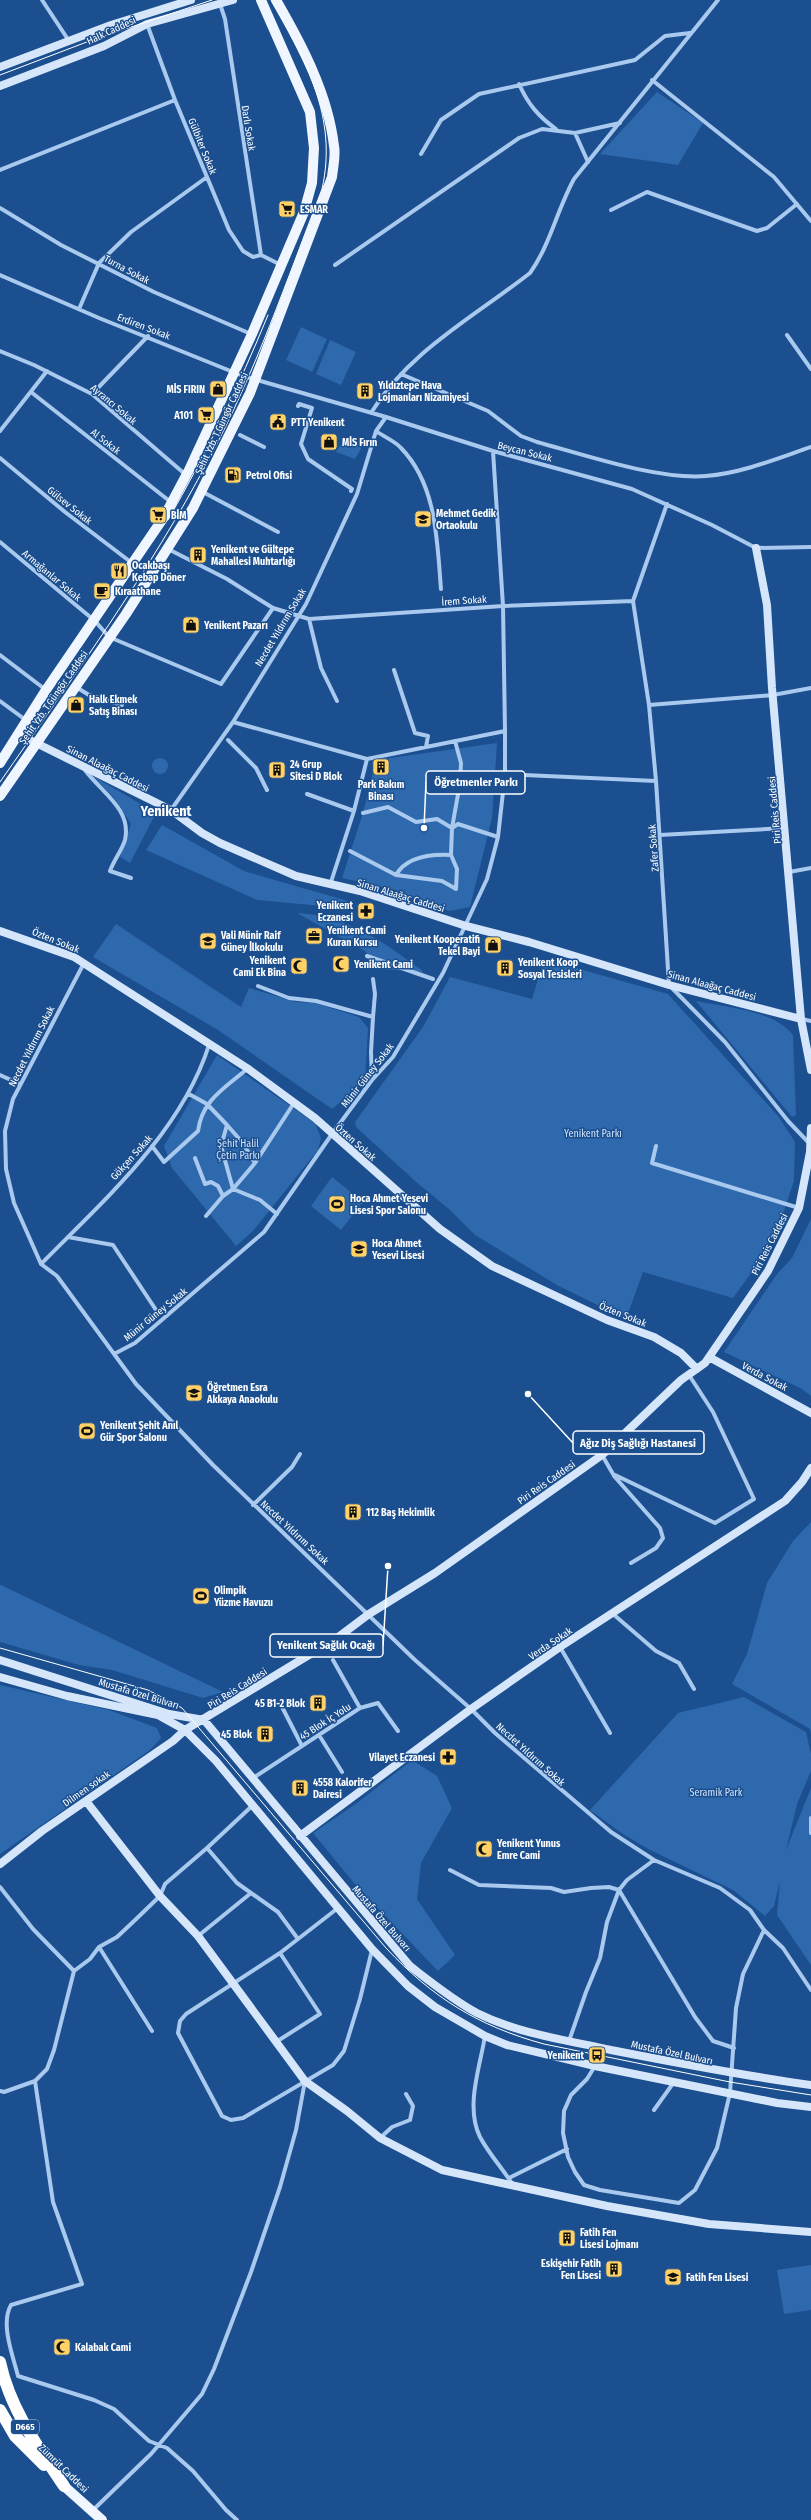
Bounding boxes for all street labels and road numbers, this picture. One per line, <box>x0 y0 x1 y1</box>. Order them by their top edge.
street label: Halk Caddesi <box>85 14 138 48</box>
street label: Darlı Sokak <box>238 105 258 152</box>
street label: Gülbiter Sokak <box>185 116 219 177</box>
street label: Turna Sokak <box>102 253 152 287</box>
street label: Erdiren Sokak <box>115 311 172 343</box>
street label: Şehit Yzb. T.Güngör Caddesi <box>193 370 251 477</box>
street label: Ayrancı Sokak <box>88 382 139 428</box>
street label: Al Sokak <box>88 426 123 457</box>
street label: Beycan Sokak <box>496 439 554 465</box>
street label: Gülsev Sokak <box>45 484 94 528</box>
street label: Armağanlar Sokak <box>19 548 84 604</box>
street label: Necdet Yıldırım Sokak <box>253 586 309 669</box>
street label: İrem Sokak <box>441 591 487 609</box>
street label: Şehit Yzb. T.Güngör Caddesi <box>17 648 91 747</box>
street label: Sinan Alaağaç Caddesi <box>64 743 151 795</box>
street label: Piri Reis Caddesi <box>766 776 784 844</box>
street label: Zafer Sokak <box>646 823 662 872</box>
street label: Sinan Alaağaç Caddesi <box>355 877 446 915</box>
street label: Özten Sokak <box>30 925 82 956</box>
street label: Sinan Alaağaç Caddesi <box>666 968 757 1004</box>
street label: Necdet Yıldırım Sokak <box>6 1004 58 1089</box>
street label: Münir Güney Sokak <box>339 1041 397 1110</box>
street label: Özten Sokak <box>332 1121 379 1164</box>
street label: Gökçen Sokak <box>108 1132 155 1183</box>
street label: Piri Reis Caddesi <box>749 1212 791 1277</box>
street label: Münir Güney Sokak <box>121 1285 190 1344</box>
street label: Özten Sokak <box>597 1299 649 1330</box>
street label: Verda Sokak <box>740 1360 790 1394</box>
street label: Piri Reis Caddesi <box>515 1458 578 1507</box>
street label: Necdet Yıldırım Sokak <box>258 1498 331 1568</box>
street label: Verda Sokak <box>527 1625 575 1663</box>
street label: Piri Reis Caddesi <box>206 1666 269 1712</box>
street label: Mustafa Özel Bulvarı <box>97 1675 181 1712</box>
street label: 45 Blok İç Yolu <box>297 1699 353 1743</box>
street label: Necdet Yıldırım Sokak <box>493 1721 568 1789</box>
street label: Dilmen sokak <box>61 1768 113 1809</box>
street label: Mustafa Özel Bulvarı <box>349 1883 414 1954</box>
street label: Mustafa Özel Bulvarı <box>630 2037 714 2068</box>
road number: D665 <box>11 2420 39 2434</box>
street label: Zümrüt Caddesi <box>36 2442 91 2495</box>

